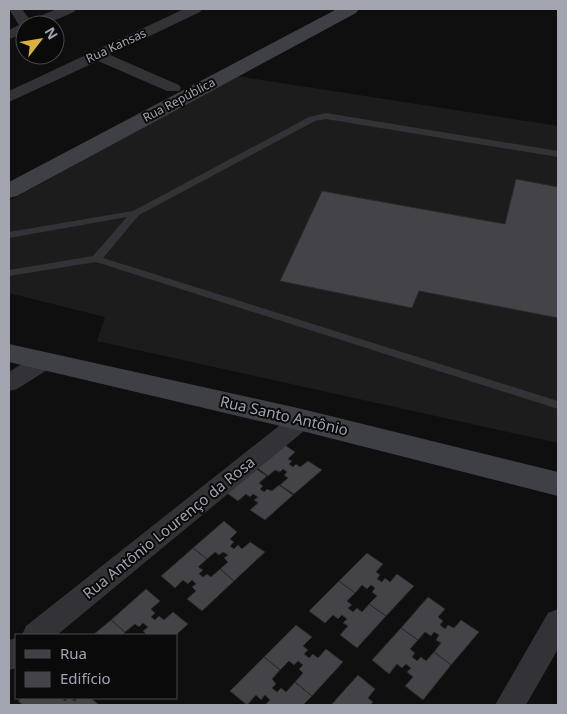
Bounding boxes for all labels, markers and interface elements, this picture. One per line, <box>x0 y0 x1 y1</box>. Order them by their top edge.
north arrow <box>15 15 65 65</box>
text: N <box>40 23 63 43</box>
street label: Rua Kansas <box>83 24 149 67</box>
street label: Rua República <box>140 73 218 126</box>
street label: Rua Santo Antônio <box>218 391 350 439</box>
street label: Rua Antônio Lourenço da Rosa <box>78 452 259 603</box>
legend <box>15 634 178 699</box>
text: Rua <box>60 643 87 663</box>
text: Edifício <box>60 668 111 688</box>

